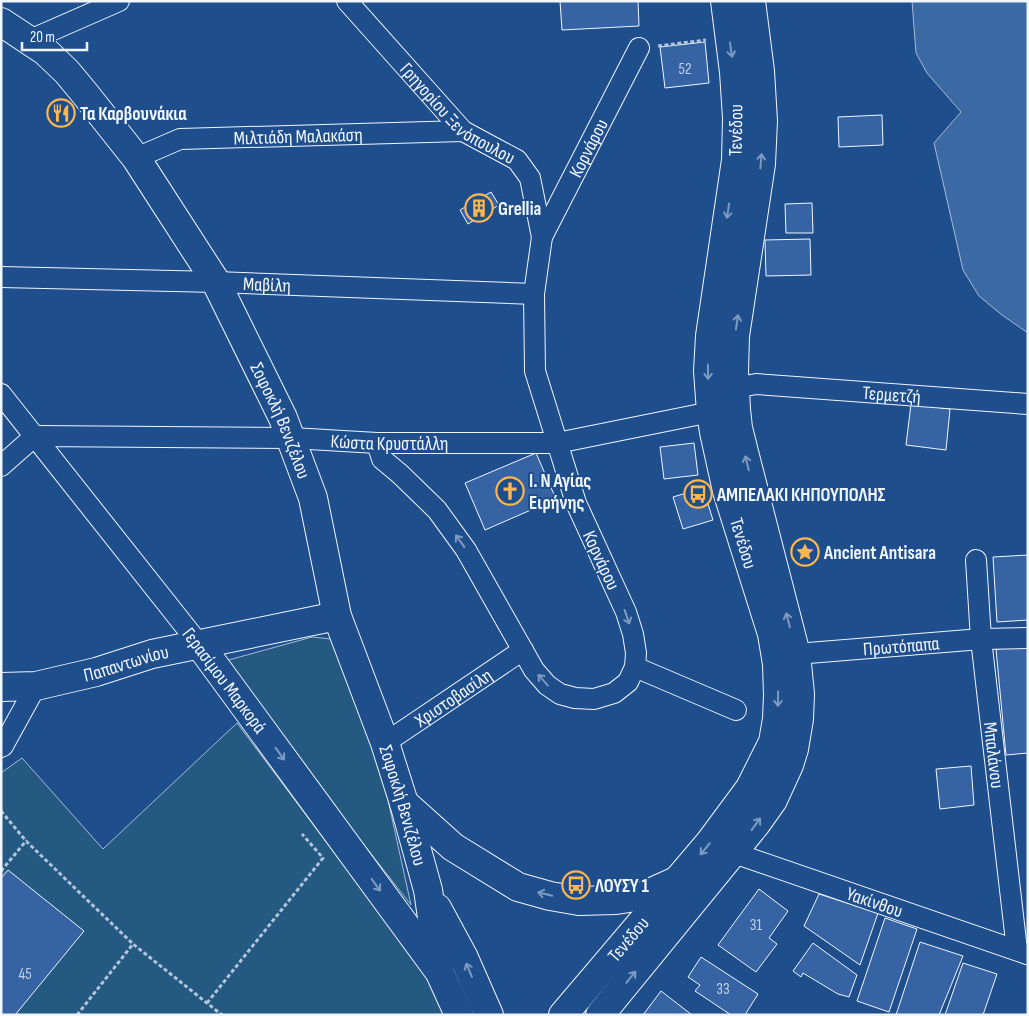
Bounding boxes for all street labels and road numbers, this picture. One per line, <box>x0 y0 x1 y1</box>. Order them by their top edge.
street label: Γρηγορίου Ξενόπουλου <box>394 58 519 170</box>
street label: Τενέδου <box>725 104 748 156</box>
street label: Κορνάρου <box>565 115 614 182</box>
street label: Μιλτιάδη Μαλακάση <box>233 124 363 150</box>
street label: Μαβίλη <box>243 273 291 298</box>
street label: Σοφοκλή Βενιζέλου <box>244 359 315 482</box>
street label: Τερμετζή <box>862 382 922 409</box>
street label: Κώστα Κρυστάλλη <box>330 430 448 456</box>
street label: Τενέδου <box>724 515 761 572</box>
street label: Κορνάρου <box>577 527 624 594</box>
street label: Γερασίμου Μαρκορά <box>177 624 271 738</box>
street label: Πρωτόπαπα <box>862 632 940 662</box>
street label: Παπαντωνίου <box>81 641 171 688</box>
street label: Χριστοβασίλη <box>410 664 497 733</box>
street label: Μπαλάνου <box>978 721 1008 790</box>
street label: Σοφοκλή Βενιζέλου <box>373 742 431 868</box>
street label: Υακίνθου <box>843 883 906 923</box>
street label: Τενέδου <box>603 912 655 967</box>

